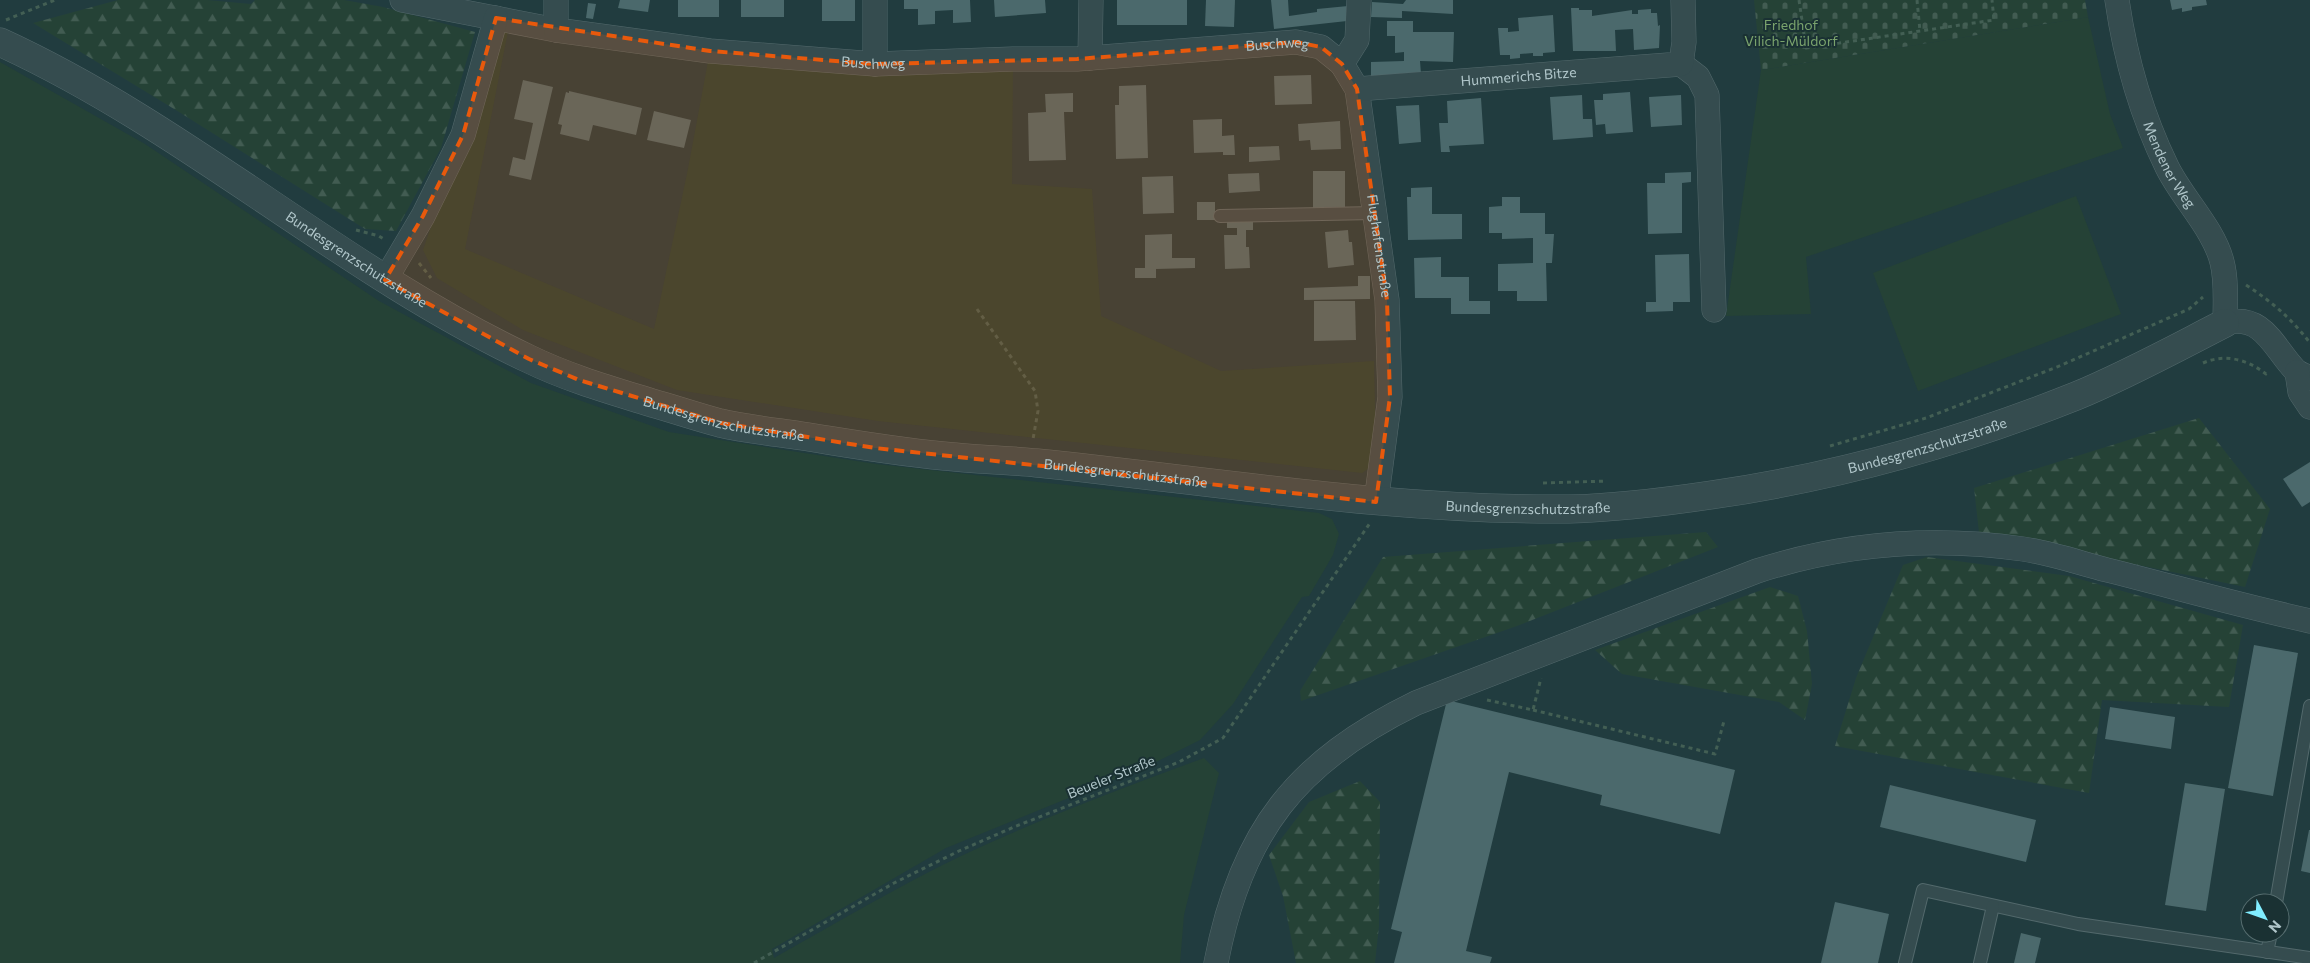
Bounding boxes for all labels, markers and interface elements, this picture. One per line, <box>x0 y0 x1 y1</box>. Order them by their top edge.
park label: Friedhof Vilich-Müldorf <box>1744 16 1838 49</box>
street label: Buschweg <box>1245 33 1311 54</box>
street label: Buschweg <box>841 52 906 72</box>
street label: Hummerichs Bitze <box>1460 63 1577 89</box>
street label: Mendener Weg <box>2140 119 2200 212</box>
street label: Flughafenstraße <box>1364 193 1396 298</box>
street label: Bundesgrenzschutzstraße <box>283 207 430 311</box>
street label: Bundesgrenzschutzstraße <box>641 392 806 444</box>
street label: Bundesgrenzschutzstraße <box>1846 414 2009 476</box>
street label: Bundesgrenzschutzstraße <box>1043 455 1209 491</box>
street label: Bundesgrenzschutzstraße <box>1445 497 1611 517</box>
street label: Beueler Straße <box>1064 751 1157 802</box>
north arrow <box>2240 893 2290 943</box>
text: N <box>2265 917 2285 936</box>

